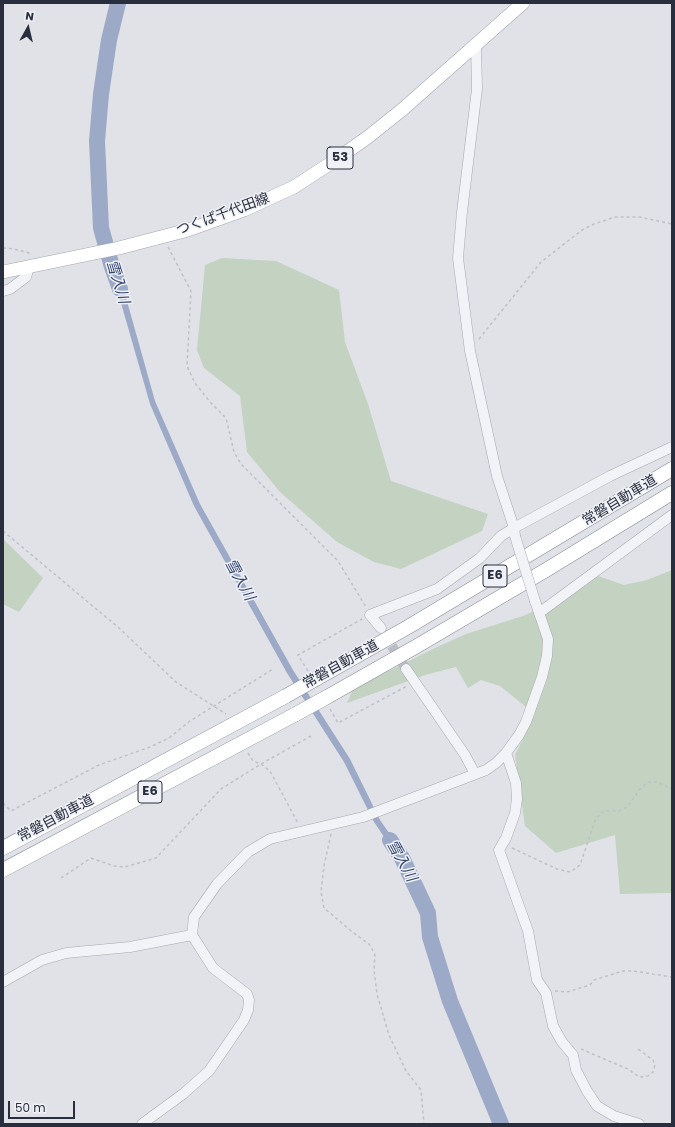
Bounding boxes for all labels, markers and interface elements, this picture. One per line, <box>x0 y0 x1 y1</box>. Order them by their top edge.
north arrow <box>8 8 48 48</box>
text: N <box>24 8 35 25</box>
road number: 53 <box>327 147 353 169</box>
street label: つくば千代田線 <box>174 190 272 240</box>
water label: 雪入川 <box>102 258 132 306</box>
street label: 常磐自動車道 <box>580 472 660 530</box>
water label: 雪入川 <box>220 556 258 604</box>
road number: E6 <box>483 565 507 587</box>
street label: 常磐自動車道 <box>300 637 382 693</box>
road number: E6 <box>138 781 162 803</box>
street label: 常磐自動車道 <box>15 792 97 846</box>
water label: 雪入川 <box>382 837 420 885</box>
scale bar <box>10 1093 77 1119</box>
text: 50 m <box>15 1099 46 1116</box>

